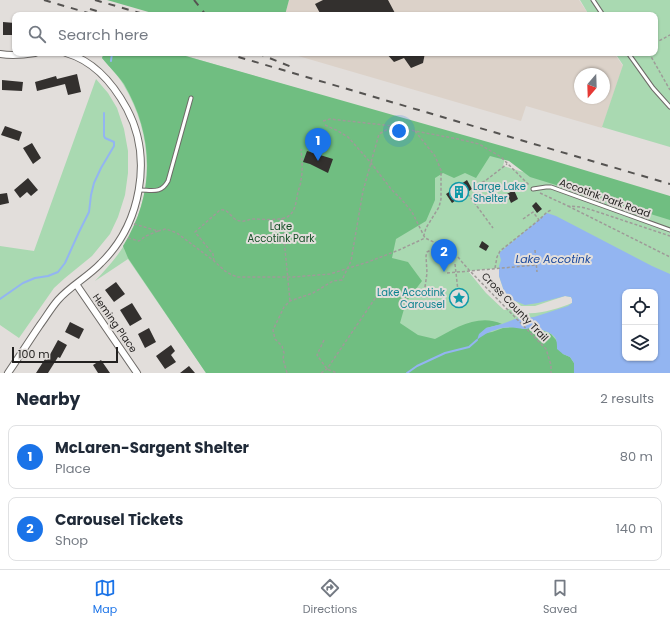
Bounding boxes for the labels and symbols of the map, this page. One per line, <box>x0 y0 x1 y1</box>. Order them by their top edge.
north arrow <box>574 68 610 104</box>
your location <box>389 121 409 141</box>
pin: 1 <box>305 128 331 161</box>
street label: Accotink Park Road <box>557 175 653 221</box>
place label: Large Lake Shelter <box>473 179 526 206</box>
building icon: Large Lake Shelter <box>448 181 470 203</box>
park label: Lake Accotink Park <box>247 219 315 246</box>
pin: 2 <box>431 239 457 272</box>
water label: Lake Accotink <box>515 251 592 267</box>
street label: Cross County Trail <box>478 269 552 345</box>
place label: Lake Accotink Carousel <box>377 285 446 312</box>
place icon: Lake Accotink Carousel <box>448 287 470 309</box>
street label: Heming Place <box>89 290 141 356</box>
scale bar <box>12 345 118 364</box>

